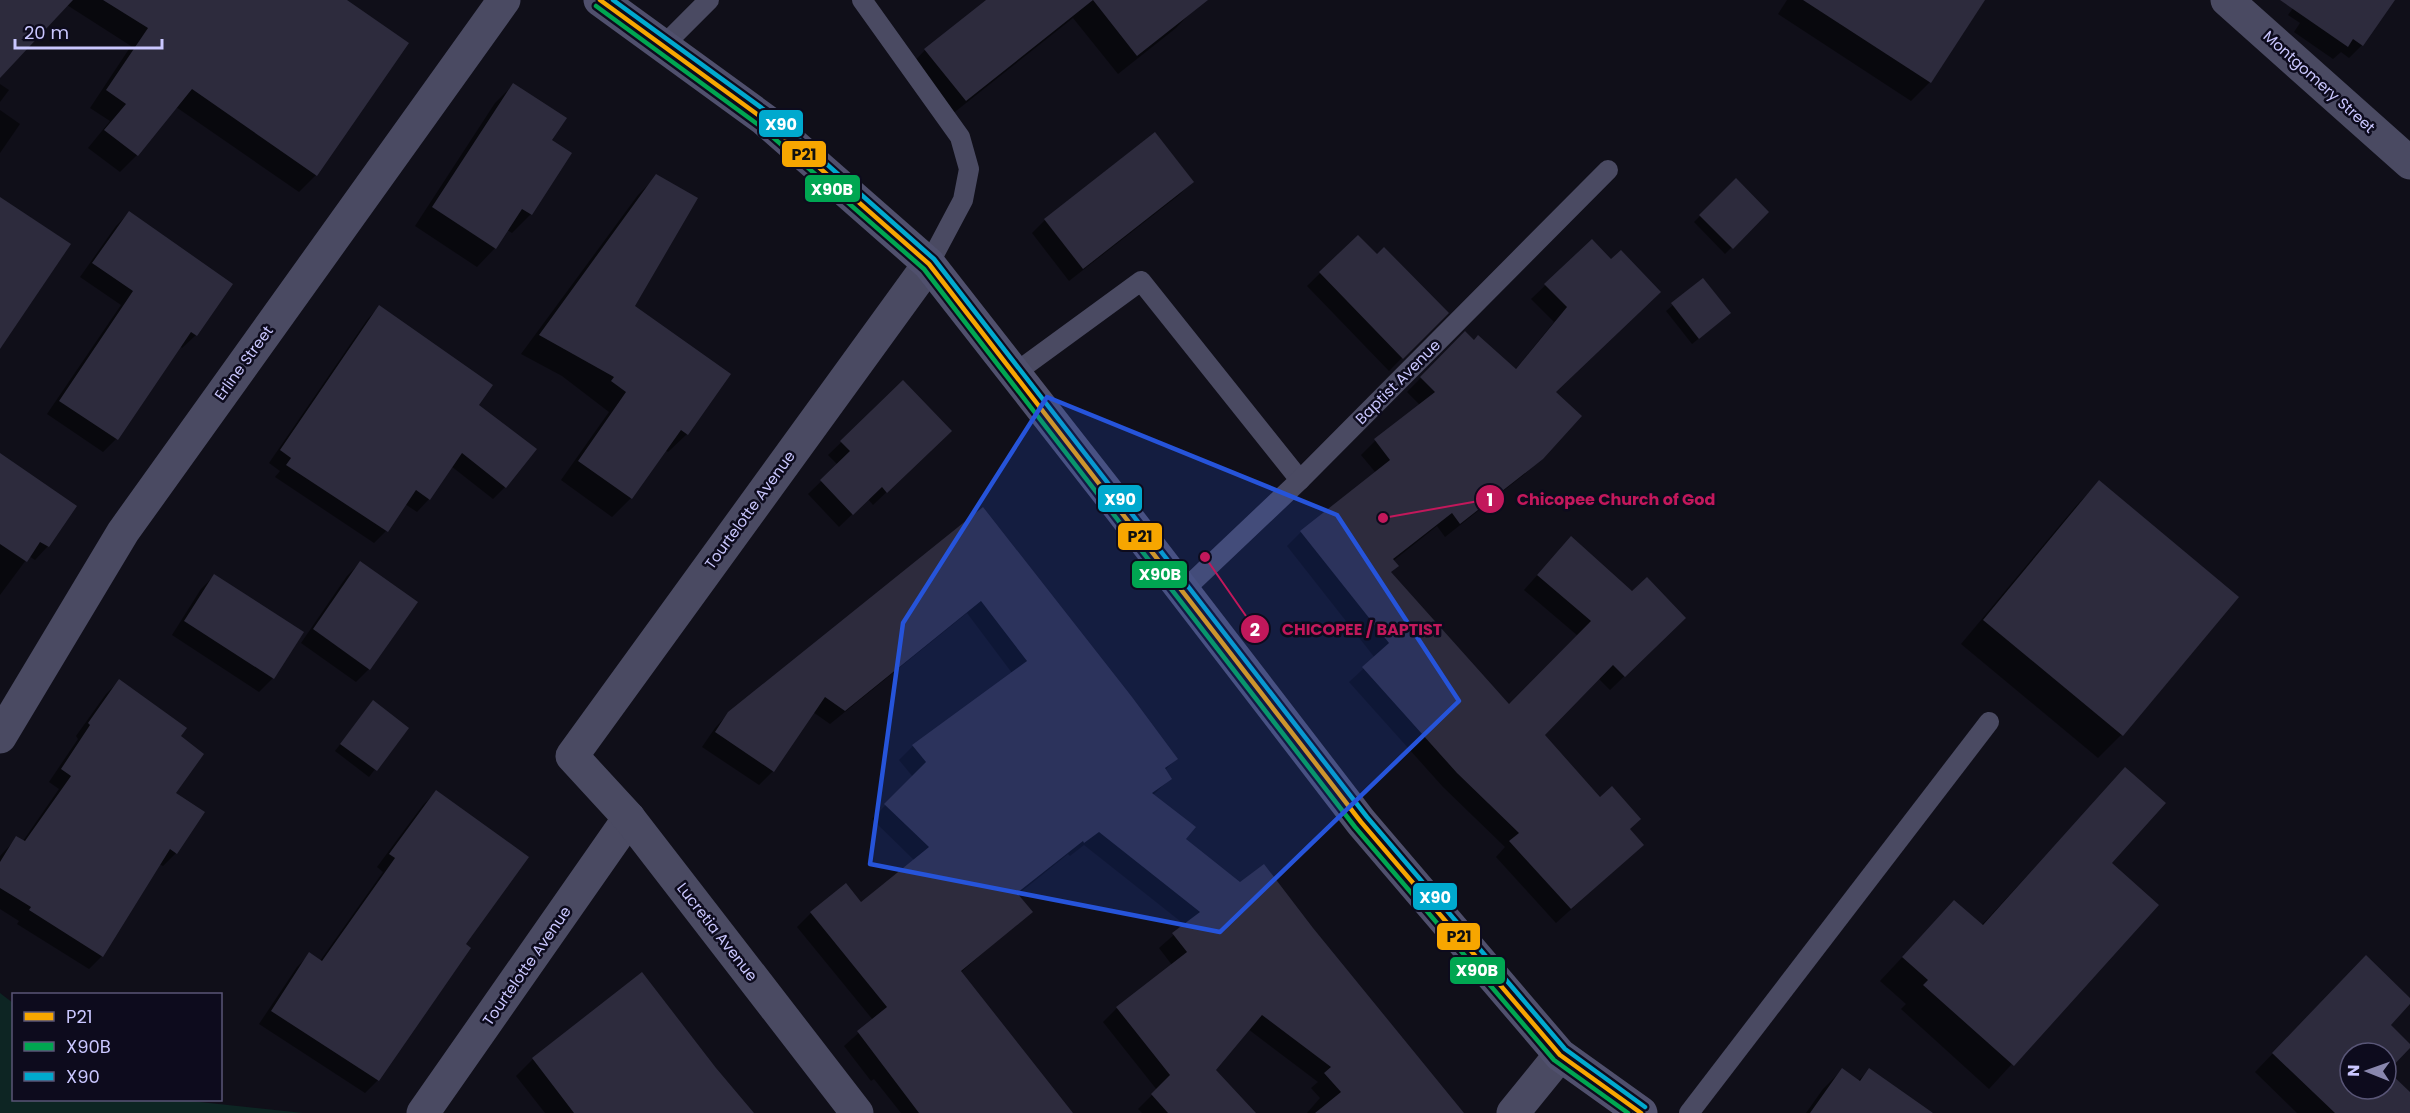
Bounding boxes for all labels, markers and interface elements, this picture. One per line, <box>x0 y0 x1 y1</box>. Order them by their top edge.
scale bar <box>15 12 162 50</box>
text: 20 m <box>24 20 69 45</box>
street label: Montgomery Street <box>2259 26 2380 138</box>
line badge: X90 <box>758 109 804 138</box>
text: X90 <box>765 113 797 136</box>
line badge: P21 <box>781 140 827 168</box>
text: P21 <box>791 143 817 166</box>
line badge: X90B <box>804 174 861 203</box>
text: X90B <box>811 178 853 201</box>
street label: Erline Street <box>209 321 278 404</box>
street label: Baptist Avenue <box>1351 335 1445 429</box>
street label: Tourtelotte Avenue <box>700 446 800 573</box>
callout: Chicopee Church of God <box>1475 482 1727 516</box>
line badge: X90 <box>1097 484 1143 513</box>
text: 1 <box>1487 487 1493 512</box>
text: X90 <box>1104 488 1136 511</box>
text: Chicopee Church of God <box>1517 488 1715 511</box>
line badge: P21 <box>1117 522 1163 551</box>
text: P21 <box>1127 525 1153 548</box>
line badge: X90B <box>1131 560 1188 589</box>
text: X90B <box>1139 563 1181 586</box>
callout: CHICOPEE / BAPTIST <box>1240 612 1454 646</box>
text: 2 <box>1250 617 1260 642</box>
text: CHICOPEE / BAPTIST <box>1282 618 1443 641</box>
street label: Lucretia Avenue <box>672 878 763 985</box>
line badge: X90 <box>1412 882 1458 911</box>
text: X90 <box>1419 886 1451 909</box>
street label: Tourtelotte Avenue <box>477 902 576 1030</box>
line badge: P21 <box>1436 922 1481 951</box>
text: P21 <box>1446 925 1472 948</box>
line badge: X90B <box>1449 956 1506 985</box>
text: X90B <box>1456 959 1498 982</box>
legend <box>12 993 222 1101</box>
text: P21 <box>66 1004 93 1029</box>
text: X90B <box>66 1034 111 1059</box>
north arrow <box>2338 1041 2398 1101</box>
text: X90 <box>66 1064 100 1089</box>
text: N <box>2342 1065 2365 1077</box>

